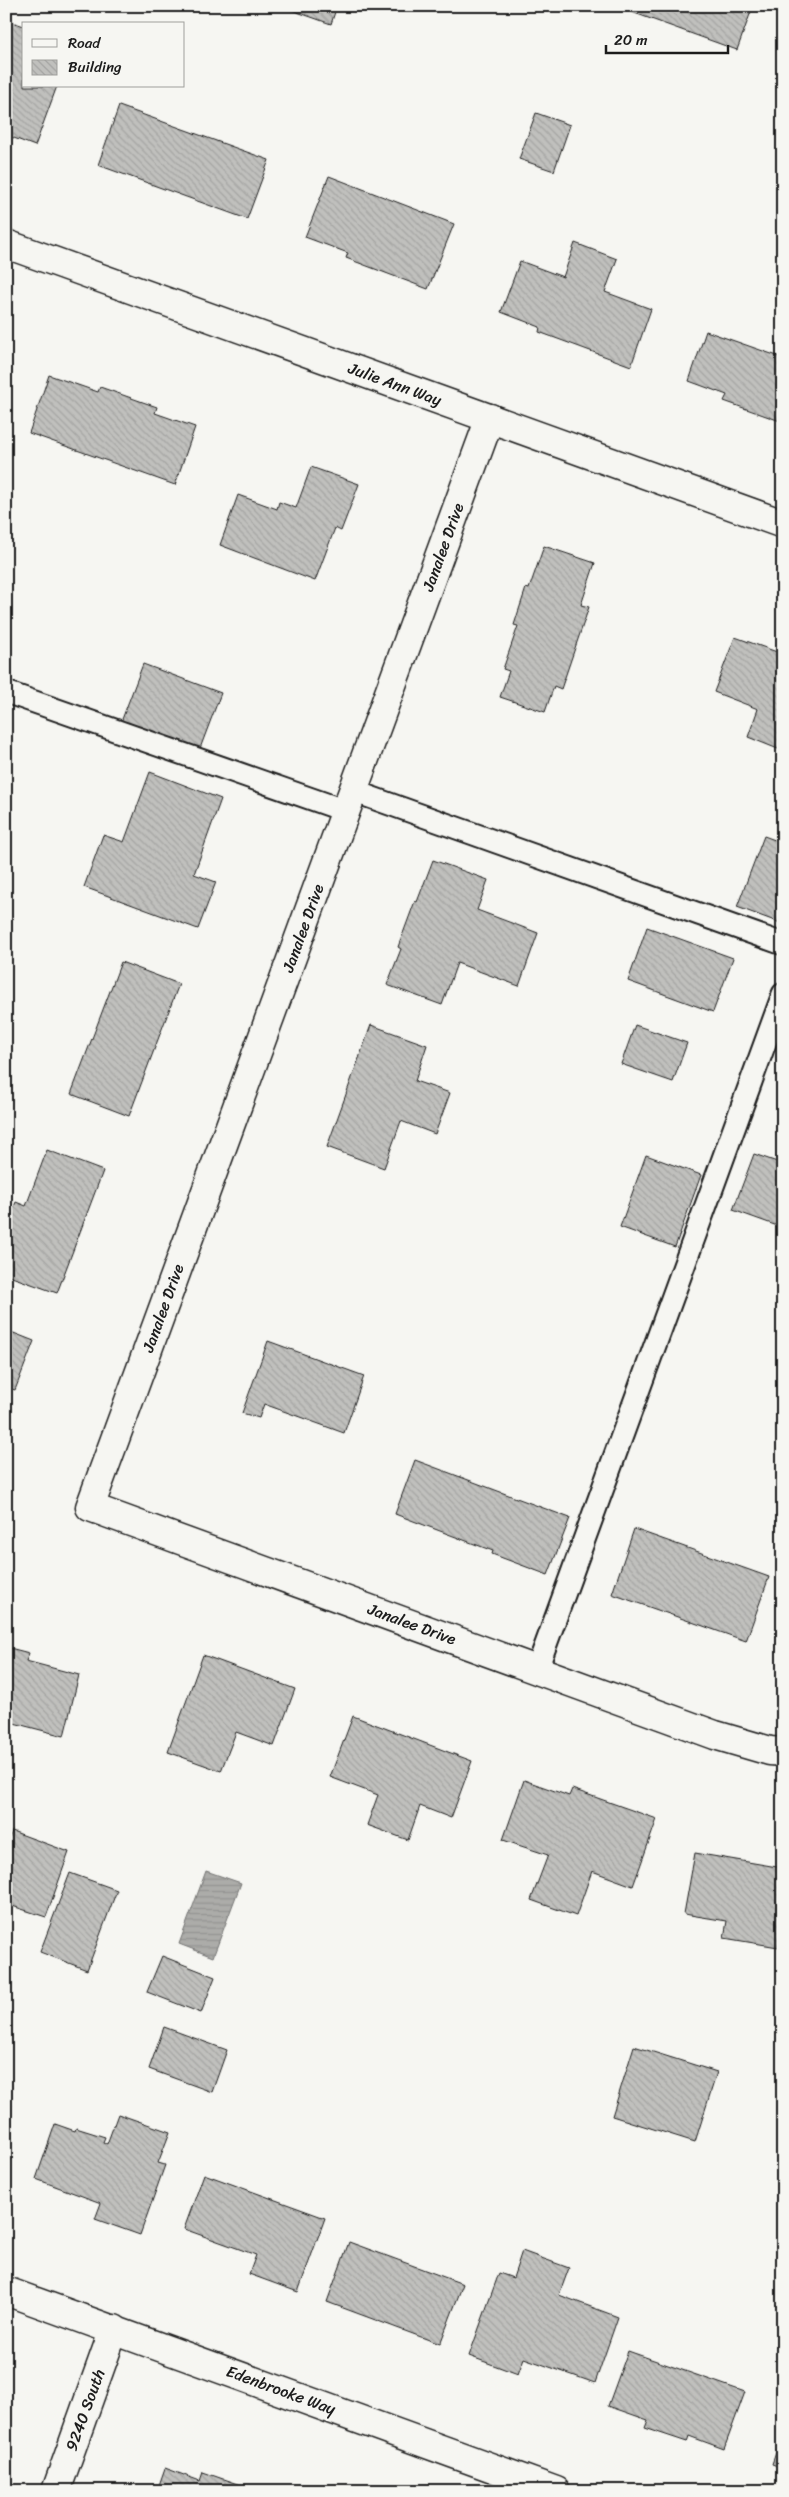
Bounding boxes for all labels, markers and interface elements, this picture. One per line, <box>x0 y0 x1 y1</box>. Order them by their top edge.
legend <box>22 22 185 88</box>
scale bar <box>606 22 729 54</box>
text: 20 m <box>614 27 648 53</box>
text: Road <box>68 30 101 56</box>
text: Building <box>68 54 122 80</box>
street label: Julie Ann Way <box>343 353 446 415</box>
street label: Janalee Drive <box>413 498 473 596</box>
street label: Janalee Drive <box>273 879 333 977</box>
street label: Janalee Drive <box>133 1259 193 1357</box>
street label: Janalee Drive <box>363 1594 461 1654</box>
street label: Edenbrooke Way <box>222 2357 341 2424</box>
street label: 9240 South <box>57 2365 113 2455</box>

